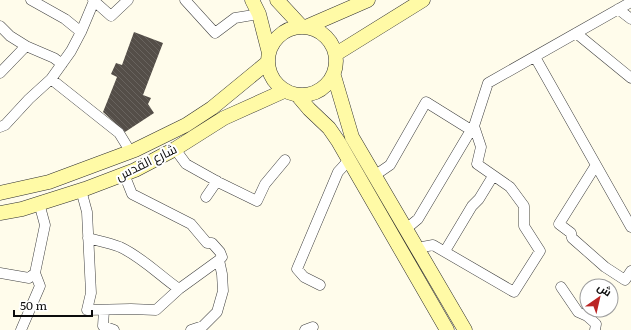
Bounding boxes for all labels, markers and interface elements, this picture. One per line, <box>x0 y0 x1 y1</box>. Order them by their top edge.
street label: شارع القدس <box>112 139 180 185</box>
north arrow <box>579 278 619 318</box>
text: ش <box>595 278 615 299</box>
scale bar <box>14 292 92 318</box>
text: 50 m <box>20 296 47 314</box>

